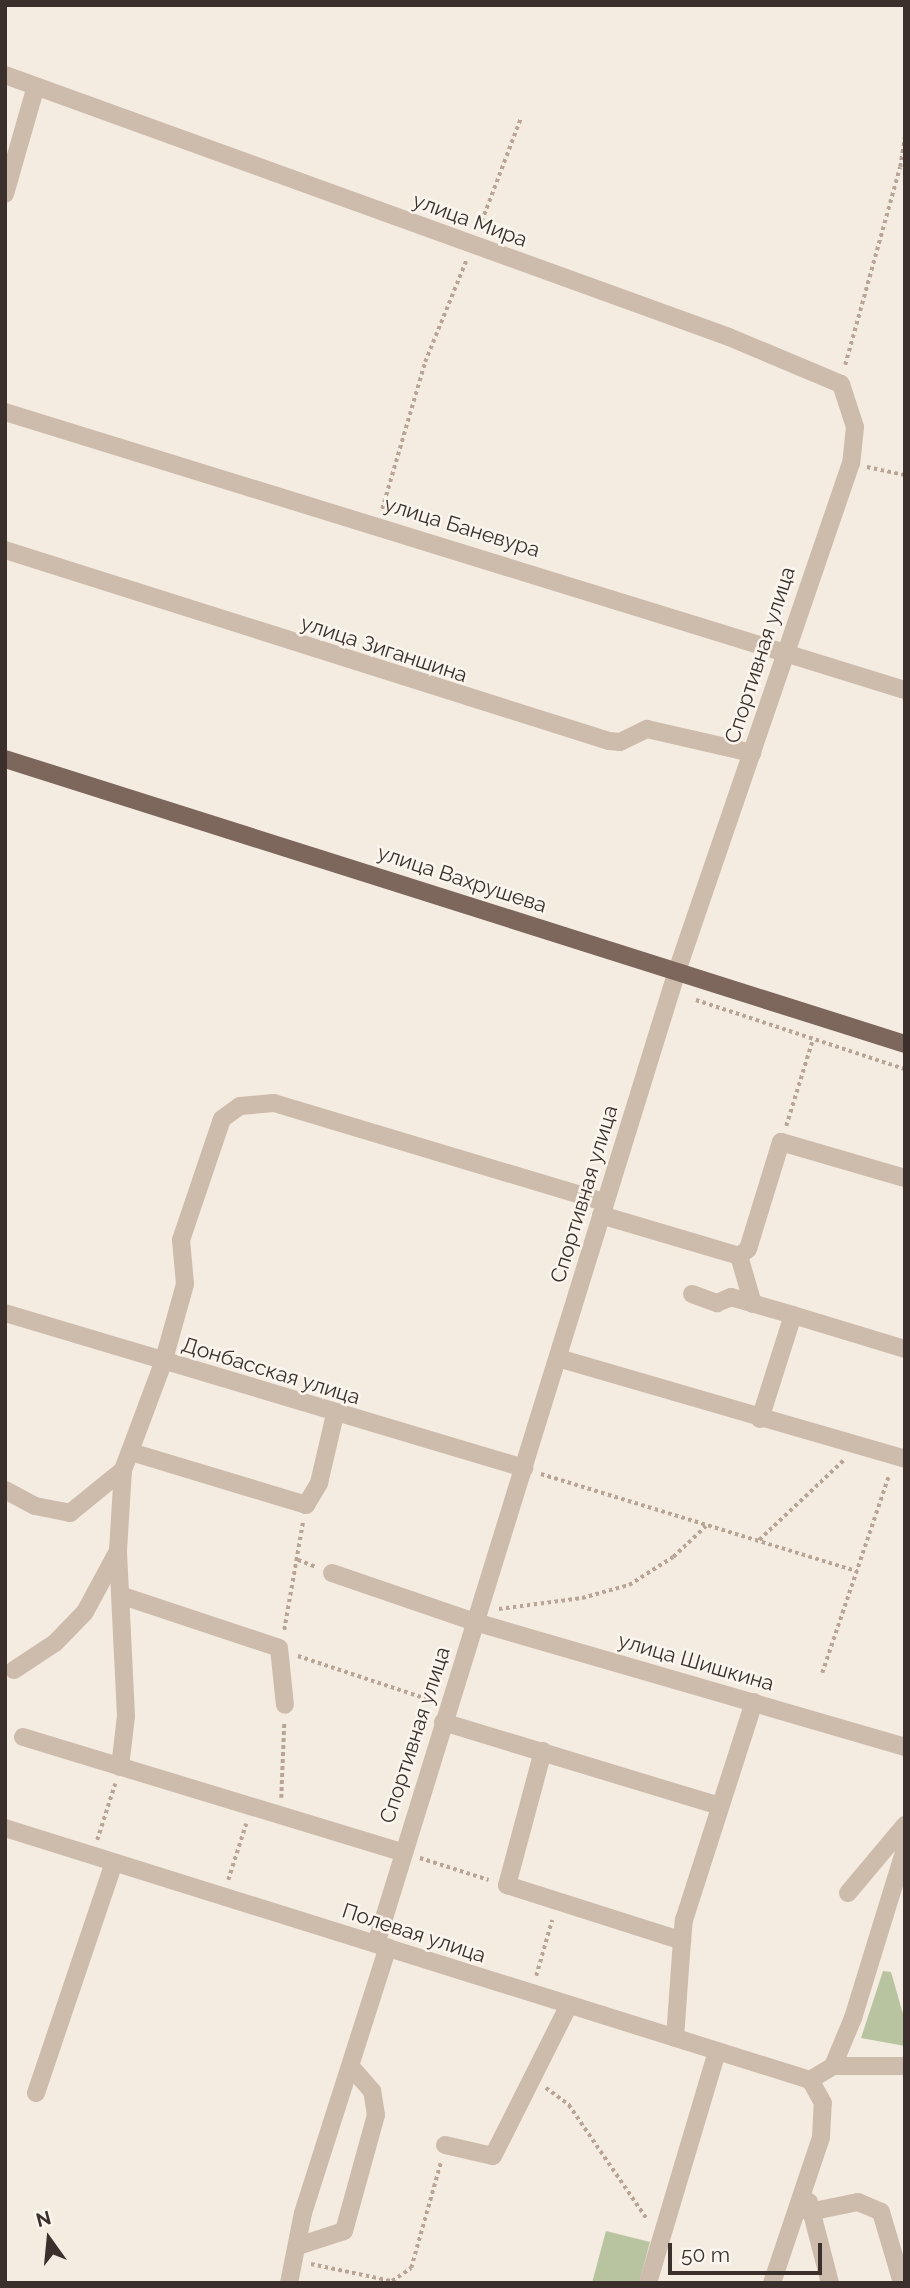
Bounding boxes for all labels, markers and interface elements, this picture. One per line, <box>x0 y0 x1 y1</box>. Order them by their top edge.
street label: улица Мира <box>409 188 531 252</box>
street label: улица Баневура <box>381 491 543 563</box>
street label: Спортивная улица <box>719 563 801 747</box>
street label: улица Зиганшина <box>297 610 471 688</box>
street label: улица Вахрушева <box>374 840 550 918</box>
street label: Спортивная улица <box>545 1102 623 1286</box>
street label: Донбасская улица <box>179 1332 363 1410</box>
street label: улица Шишкина <box>615 1628 777 1696</box>
street label: Спортивная улица <box>374 1643 456 1827</box>
street label: Полевая улица <box>339 1898 489 1968</box>
north arrow <box>14 2204 84 2274</box>
text: N <box>34 2206 53 2231</box>
scale bar <box>672 2228 826 2272</box>
text: 50 m <box>681 2242 730 2267</box>

